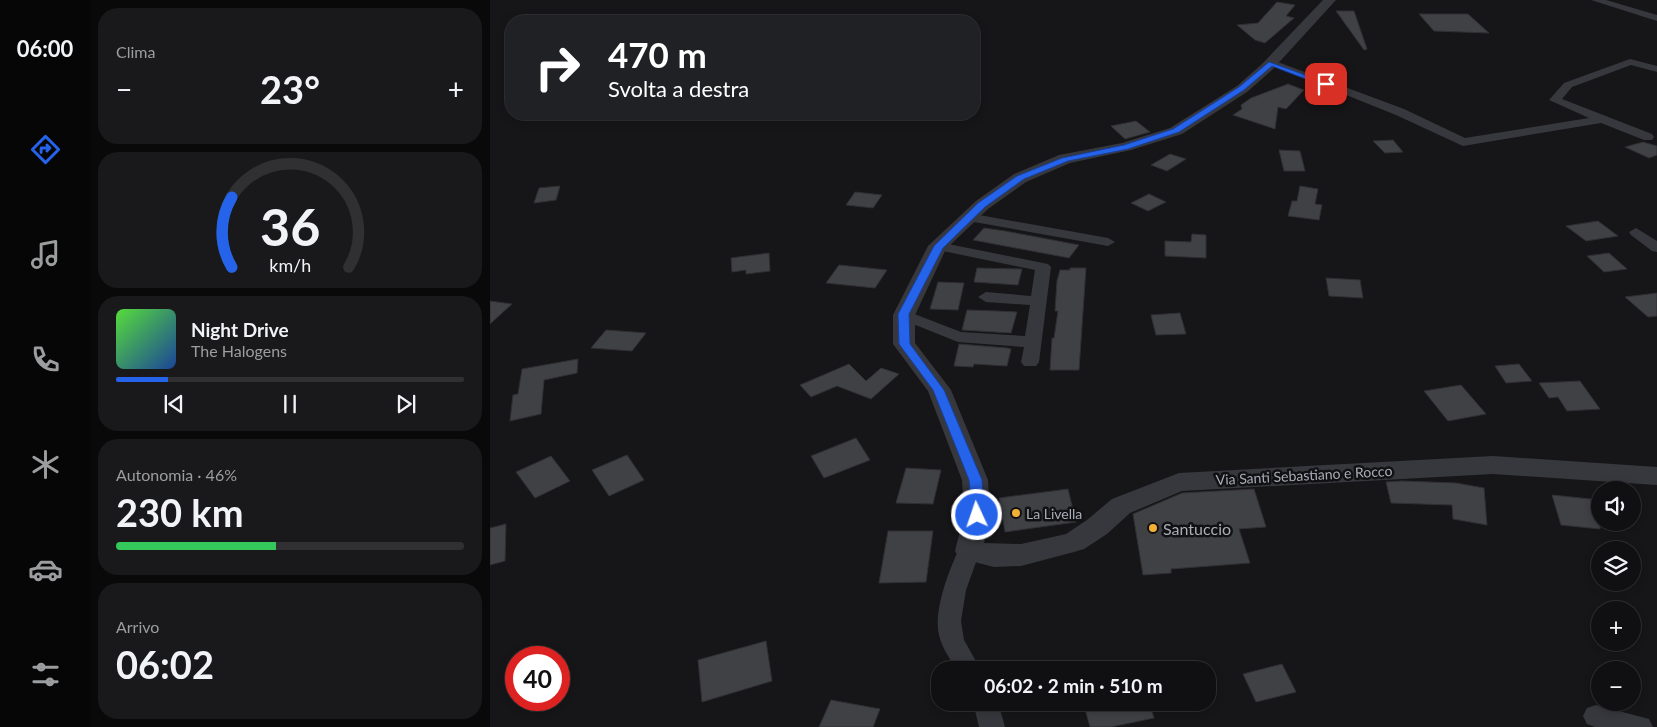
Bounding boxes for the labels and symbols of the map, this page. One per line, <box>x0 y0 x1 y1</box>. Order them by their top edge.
pin <box>1305 63 1347 105</box>
street label: Via Santi Sebastiano e Rocco <box>1215 462 1393 488</box>
position arrow <box>950 488 1002 540</box>
place label: La Livella <box>1026 505 1082 522</box>
marker: La Livella <box>1010 507 1022 519</box>
place label: Santuccio <box>1163 519 1231 538</box>
marker: Santuccio <box>1147 522 1159 534</box>
speed limit sign: 40 <box>505 646 570 711</box>

